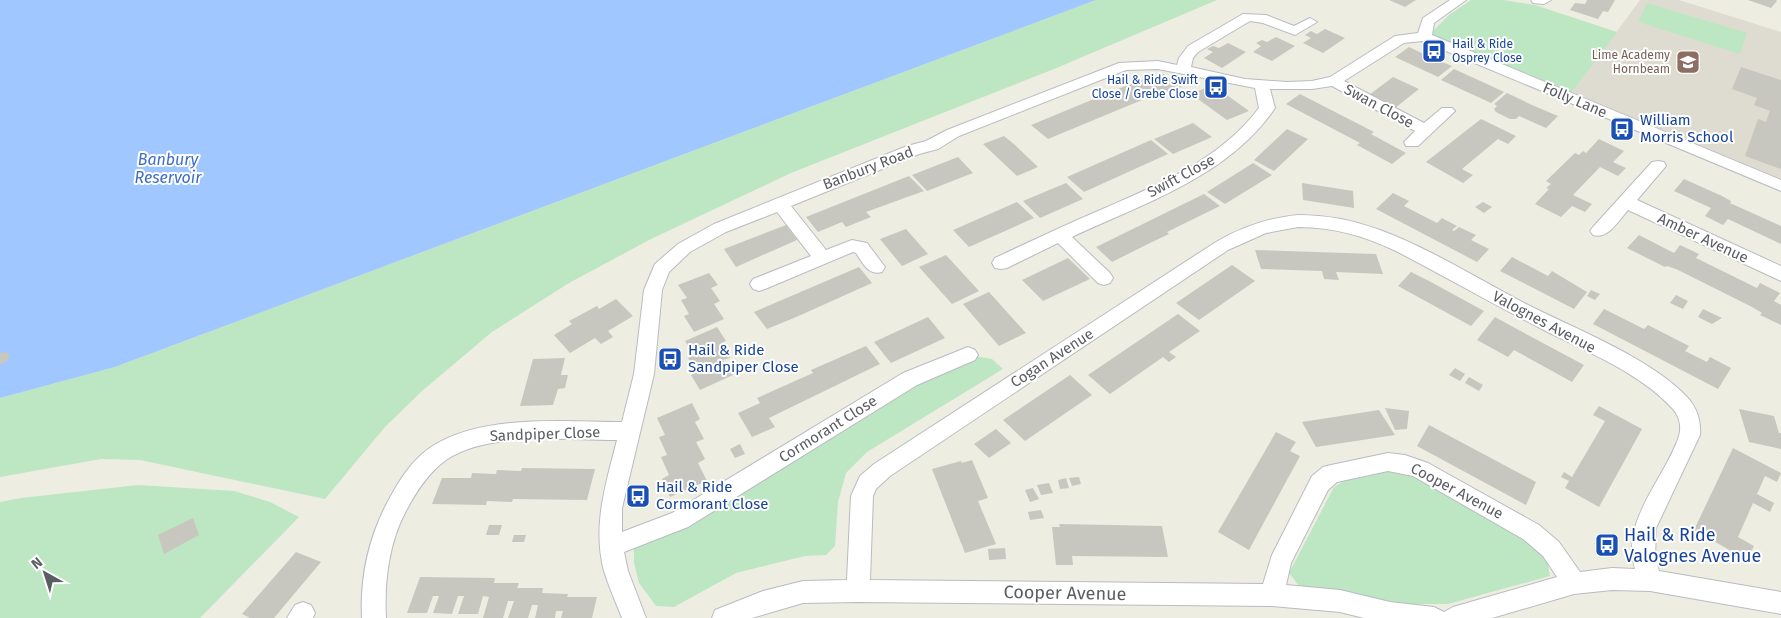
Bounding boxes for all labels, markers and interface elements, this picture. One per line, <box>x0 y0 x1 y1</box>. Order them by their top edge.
place label: Hail & Ride Osprey Close <box>1452 37 1522 65</box>
bus stop icon: Hail & Ride Osprey Close <box>1421 38 1447 64</box>
place label: Lime Academy Hornbeam <box>1592 48 1670 76</box>
school or university icon: Lime Academy Hornbeam <box>1675 49 1701 75</box>
place label: Hail & Ride Swift Close / Grebe Close <box>1092 73 1199 101</box>
bus stop icon: Hail & Ride Swift Close / Grebe Close <box>1203 74 1229 100</box>
street label: Folly Lane <box>1540 78 1610 122</box>
street label: Swan Close <box>1341 80 1417 132</box>
place label: William Morris School <box>1640 111 1734 146</box>
bus stop icon: William Morris School <box>1609 116 1635 142</box>
street label: Banbury Road <box>820 142 916 194</box>
water label: Banbury Reservoir <box>135 150 202 187</box>
street label: Swift Close <box>1144 151 1218 201</box>
street label: Amber Avenue <box>1655 209 1751 267</box>
street label: Valognes Avenue <box>1489 287 1599 357</box>
street label: Cogan Avenue <box>1007 325 1097 391</box>
place label: Hail & Ride Sandpiper Close <box>688 341 799 376</box>
bus stop icon: Hail & Ride Sandpiper Close <box>657 346 683 372</box>
street label: Cormorant Close <box>776 392 880 466</box>
street label: Sandpiper Close <box>489 423 601 445</box>
street label: Cooper Avenue <box>1408 459 1506 523</box>
place label: Hail & Ride Cormorant Close <box>656 478 768 513</box>
bus stop icon: Hail & Ride Cormorant Close <box>625 483 651 509</box>
place label: Hail & Ride Valognes Avenue <box>1624 524 1761 567</box>
bus stop icon: Hail & Ride Valognes Avenue <box>1594 532 1620 558</box>
north arrow <box>20 548 70 598</box>
text: N <box>28 554 46 573</box>
street label: Cooper Avenue <box>1003 581 1127 605</box>

